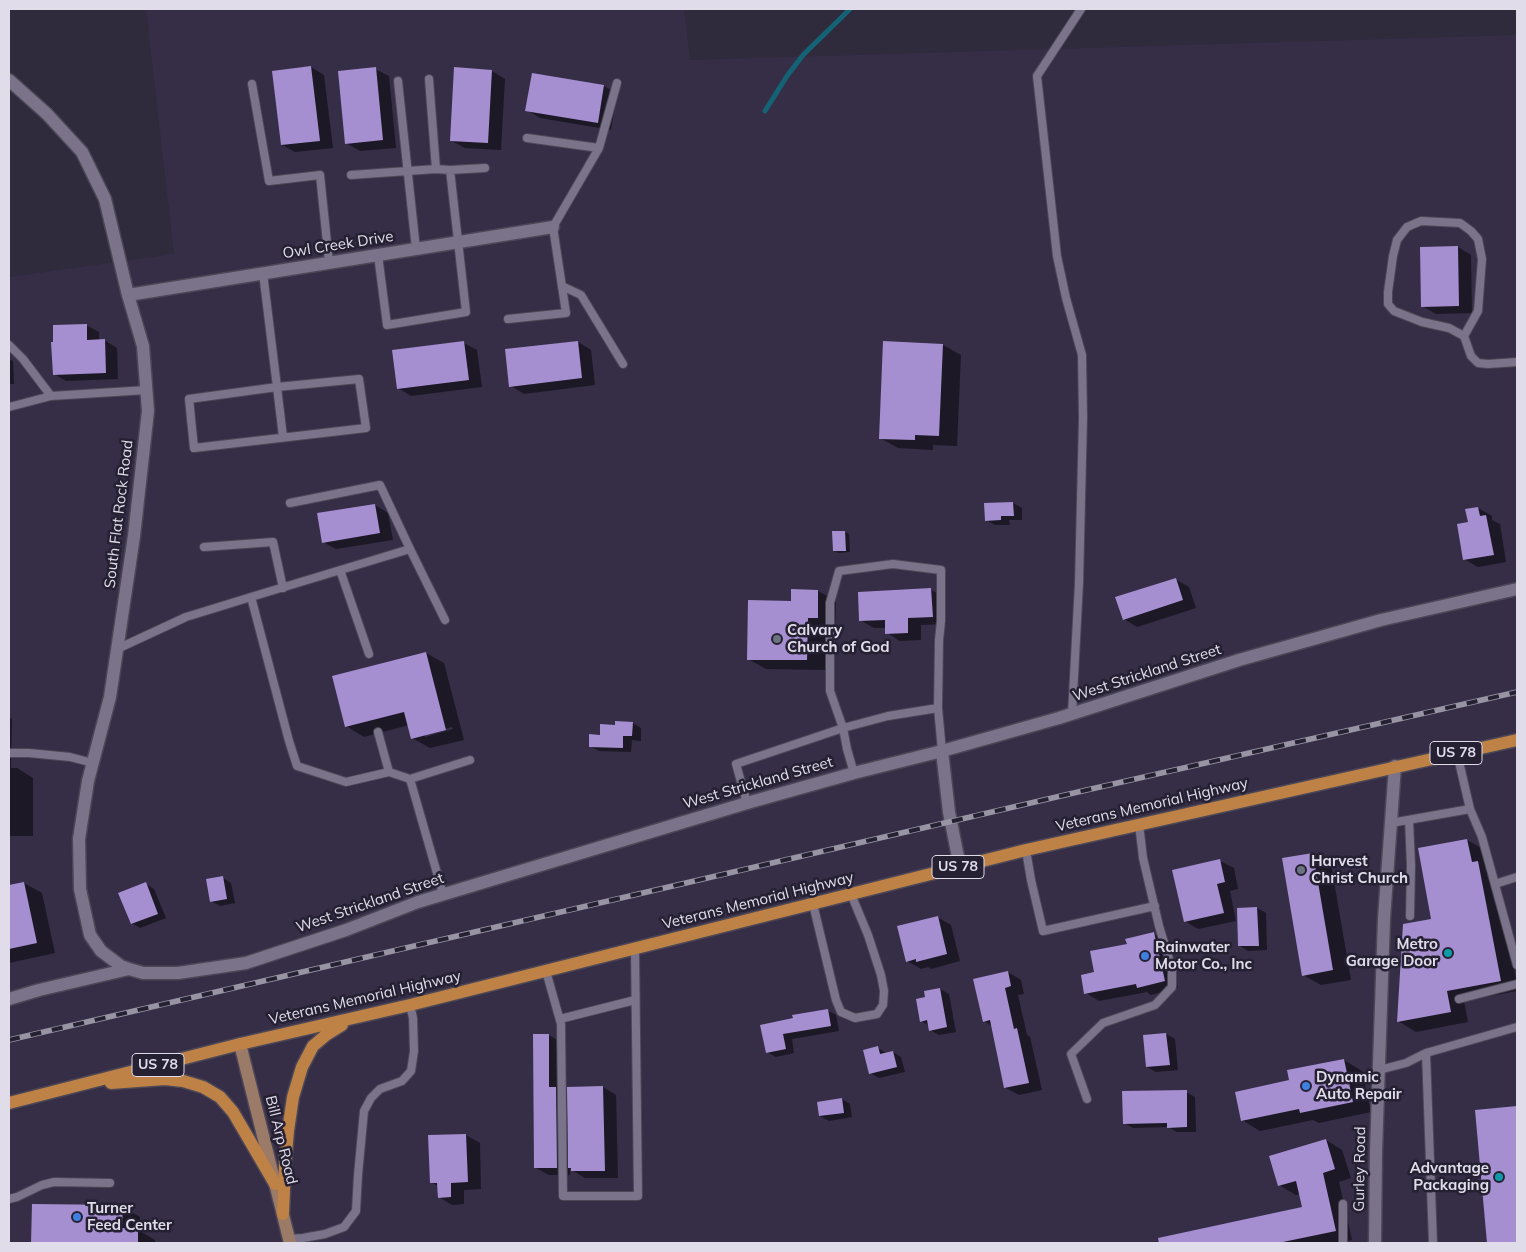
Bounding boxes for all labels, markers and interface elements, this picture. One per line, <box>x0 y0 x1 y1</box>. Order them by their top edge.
street label: Owl Creek Drive <box>281 227 395 263</box>
street label: South Flat Rock Road <box>101 439 137 589</box>
place label: Calvary Church of God <box>787 621 889 656</box>
marker: Calvary Church of God <box>771 633 783 645</box>
street label: West Strickland Street <box>1071 640 1223 706</box>
road number: US 78 <box>1430 741 1482 764</box>
street label: West Strickland Street <box>681 753 835 813</box>
street label: Veterans Memorial Highway <box>1054 774 1250 836</box>
place label: Harvest Christ Church <box>1311 852 1408 887</box>
road number: US 78 <box>932 856 984 879</box>
marker: Harvest Christ Church <box>1295 864 1307 876</box>
street label: West Strickland Street <box>294 869 446 937</box>
street label: Veterans Memorial Highway <box>661 869 855 933</box>
place label: Metro Garage Door <box>1346 935 1438 970</box>
place label: Rainwater Motor Co., Inc <box>1155 938 1252 973</box>
marker: Metro Garage Door <box>1442 947 1454 959</box>
marker: Rainwater Motor Co., Inc <box>1139 950 1151 962</box>
street label: Veterans Memorial Highway <box>267 967 463 1029</box>
road number: US 78 <box>132 1054 184 1076</box>
place label: Dynamic Auto Repair <box>1316 1068 1402 1103</box>
marker: Dynamic Auto Repair <box>1300 1080 1312 1092</box>
street label: Bill Arp Road <box>261 1094 301 1186</box>
street label: Gurley Road <box>1350 1126 1370 1212</box>
place label: Advantage Packaging <box>1410 1159 1489 1194</box>
marker: Advantage Packaging <box>1493 1171 1505 1183</box>
place label: Turner Feed Center <box>87 1199 172 1234</box>
marker: Turner Feed Center <box>71 1211 83 1223</box>

